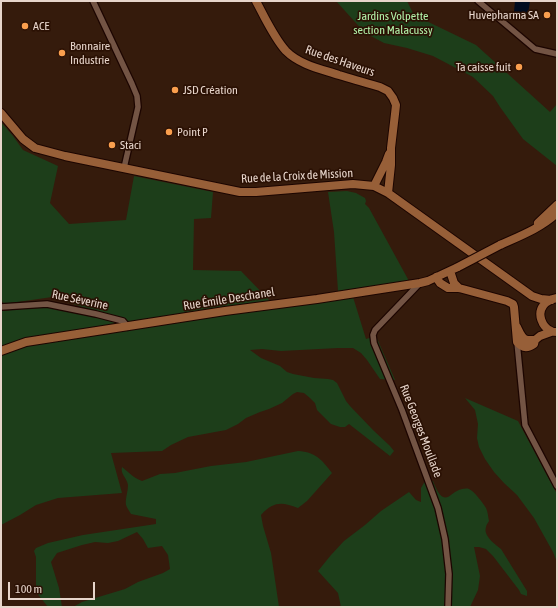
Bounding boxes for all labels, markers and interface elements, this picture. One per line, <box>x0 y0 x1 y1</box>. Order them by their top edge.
place label: Huvepharma SA <box>469 8 539 22</box>
park label: Jardins Volpette section Malacussy <box>353 9 433 37</box>
marker: Huvepharma SA <box>542 10 552 20</box>
place label: ACE <box>33 19 49 33</box>
marker: ACE <box>20 21 30 31</box>
place label: Bonnaire Industrie <box>70 39 110 67</box>
street label: Rue des Haveurs <box>303 42 377 80</box>
marker: Bonnaire Industrie <box>57 48 67 58</box>
place label: Ta caisse fuit <box>456 60 511 74</box>
marker: Ta caisse fuit <box>514 62 524 72</box>
place label: JSD Création <box>183 83 238 97</box>
marker: JSD Création <box>170 85 180 95</box>
place label: Point P <box>177 125 208 139</box>
marker: Point P <box>164 127 174 137</box>
place label: Staci <box>120 138 141 152</box>
marker: Staci <box>107 140 117 150</box>
street label: Rue de la Croix de Mission <box>241 166 353 186</box>
street label: Rue Émile Deschanel <box>182 285 276 313</box>
street label: Rue Séverine <box>51 287 109 313</box>
street label: Rue Georges Moullade <box>397 383 445 479</box>
scale bar <box>10 574 97 600</box>
text: 100 m <box>15 582 42 596</box>

